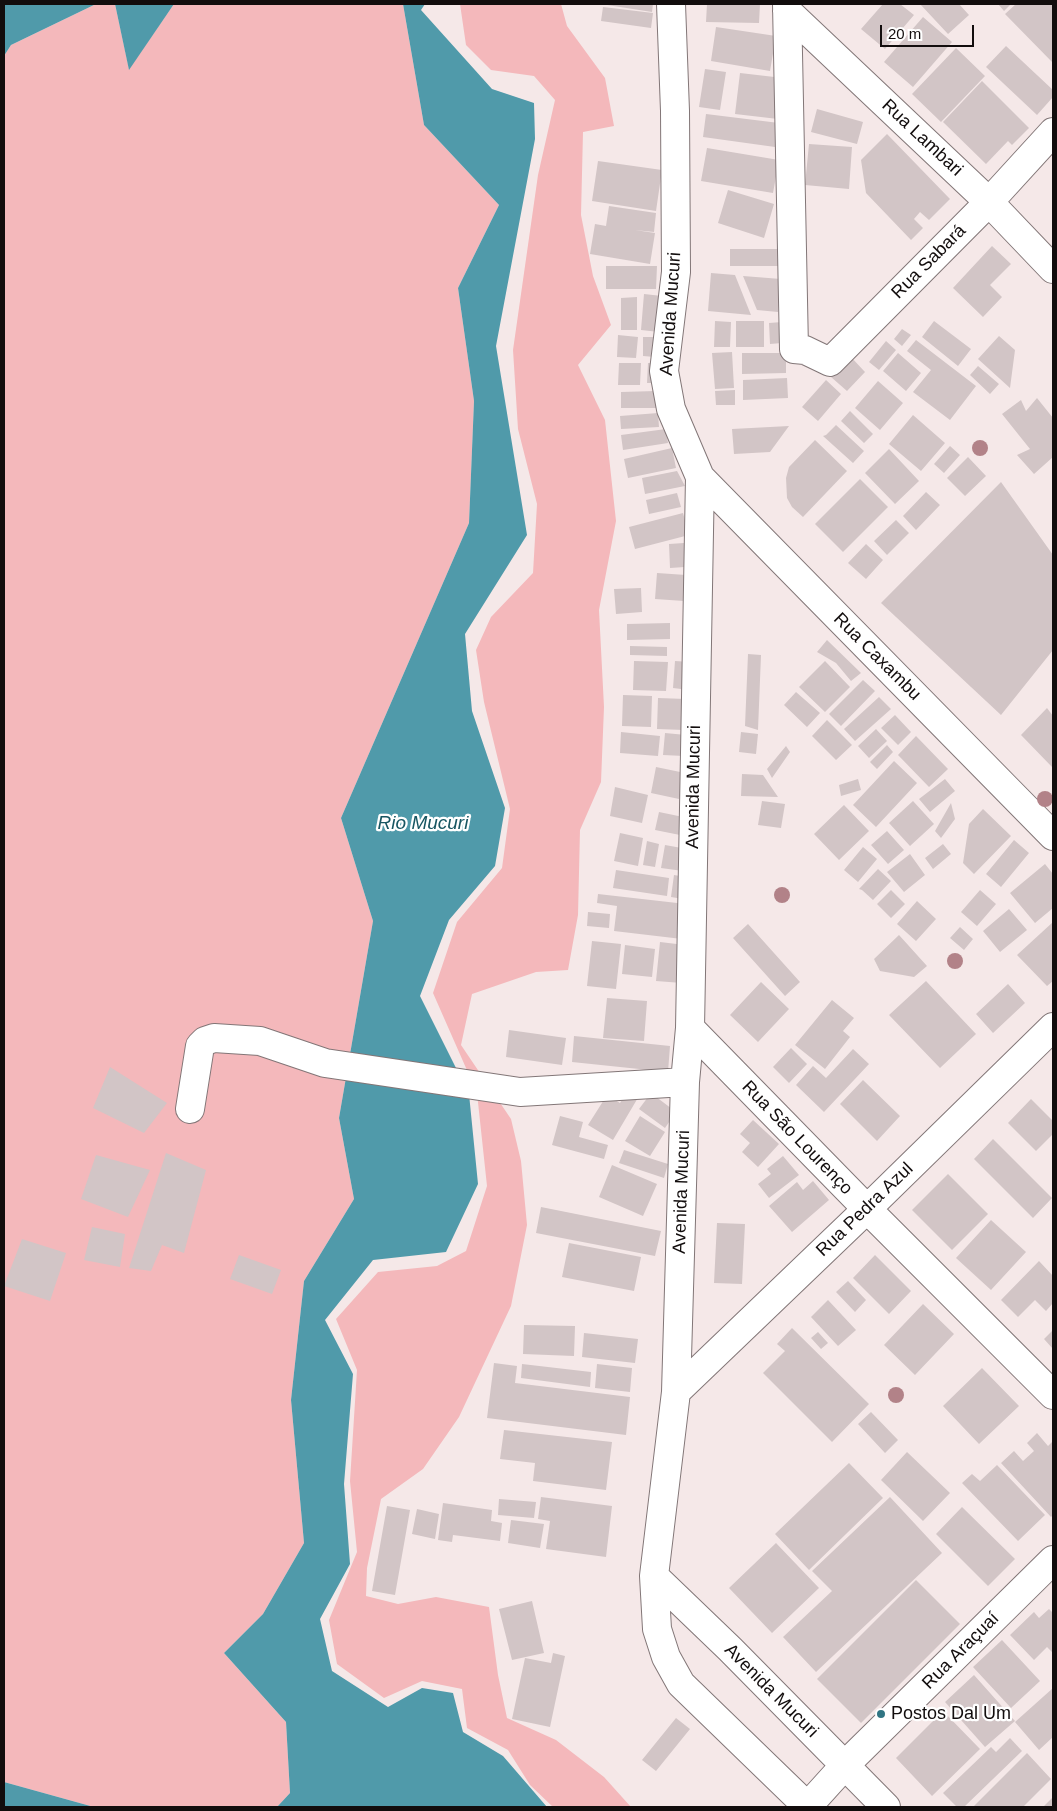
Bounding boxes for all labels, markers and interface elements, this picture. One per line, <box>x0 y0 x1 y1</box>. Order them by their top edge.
scale bar <box>882 15 976 47</box>
text: 20 m <box>888 25 921 42</box>
street label: Rua Lambari <box>877 95 967 181</box>
street label: Rua Sabará <box>887 220 971 304</box>
street label: Avenida Mucuri <box>656 252 686 376</box>
street label: Rua Caxambu <box>829 609 925 705</box>
street label: Avenida Mucuri <box>682 725 706 849</box>
water label: Rio Mucuri <box>378 813 468 835</box>
street label: Rua São Lourenço <box>737 1077 857 1199</box>
street label: Avenida Mucuri <box>669 1130 695 1254</box>
street label: Rua Pedra Azul <box>812 1158 918 1262</box>
street label: Rua Araçuaí <box>918 1608 1004 1694</box>
street label: Avenida Mucuri <box>720 1640 822 1742</box>
place label: Postos Dal Um <box>891 1703 1011 1725</box>
marker: Postos Dal Um <box>875 1708 887 1720</box>

